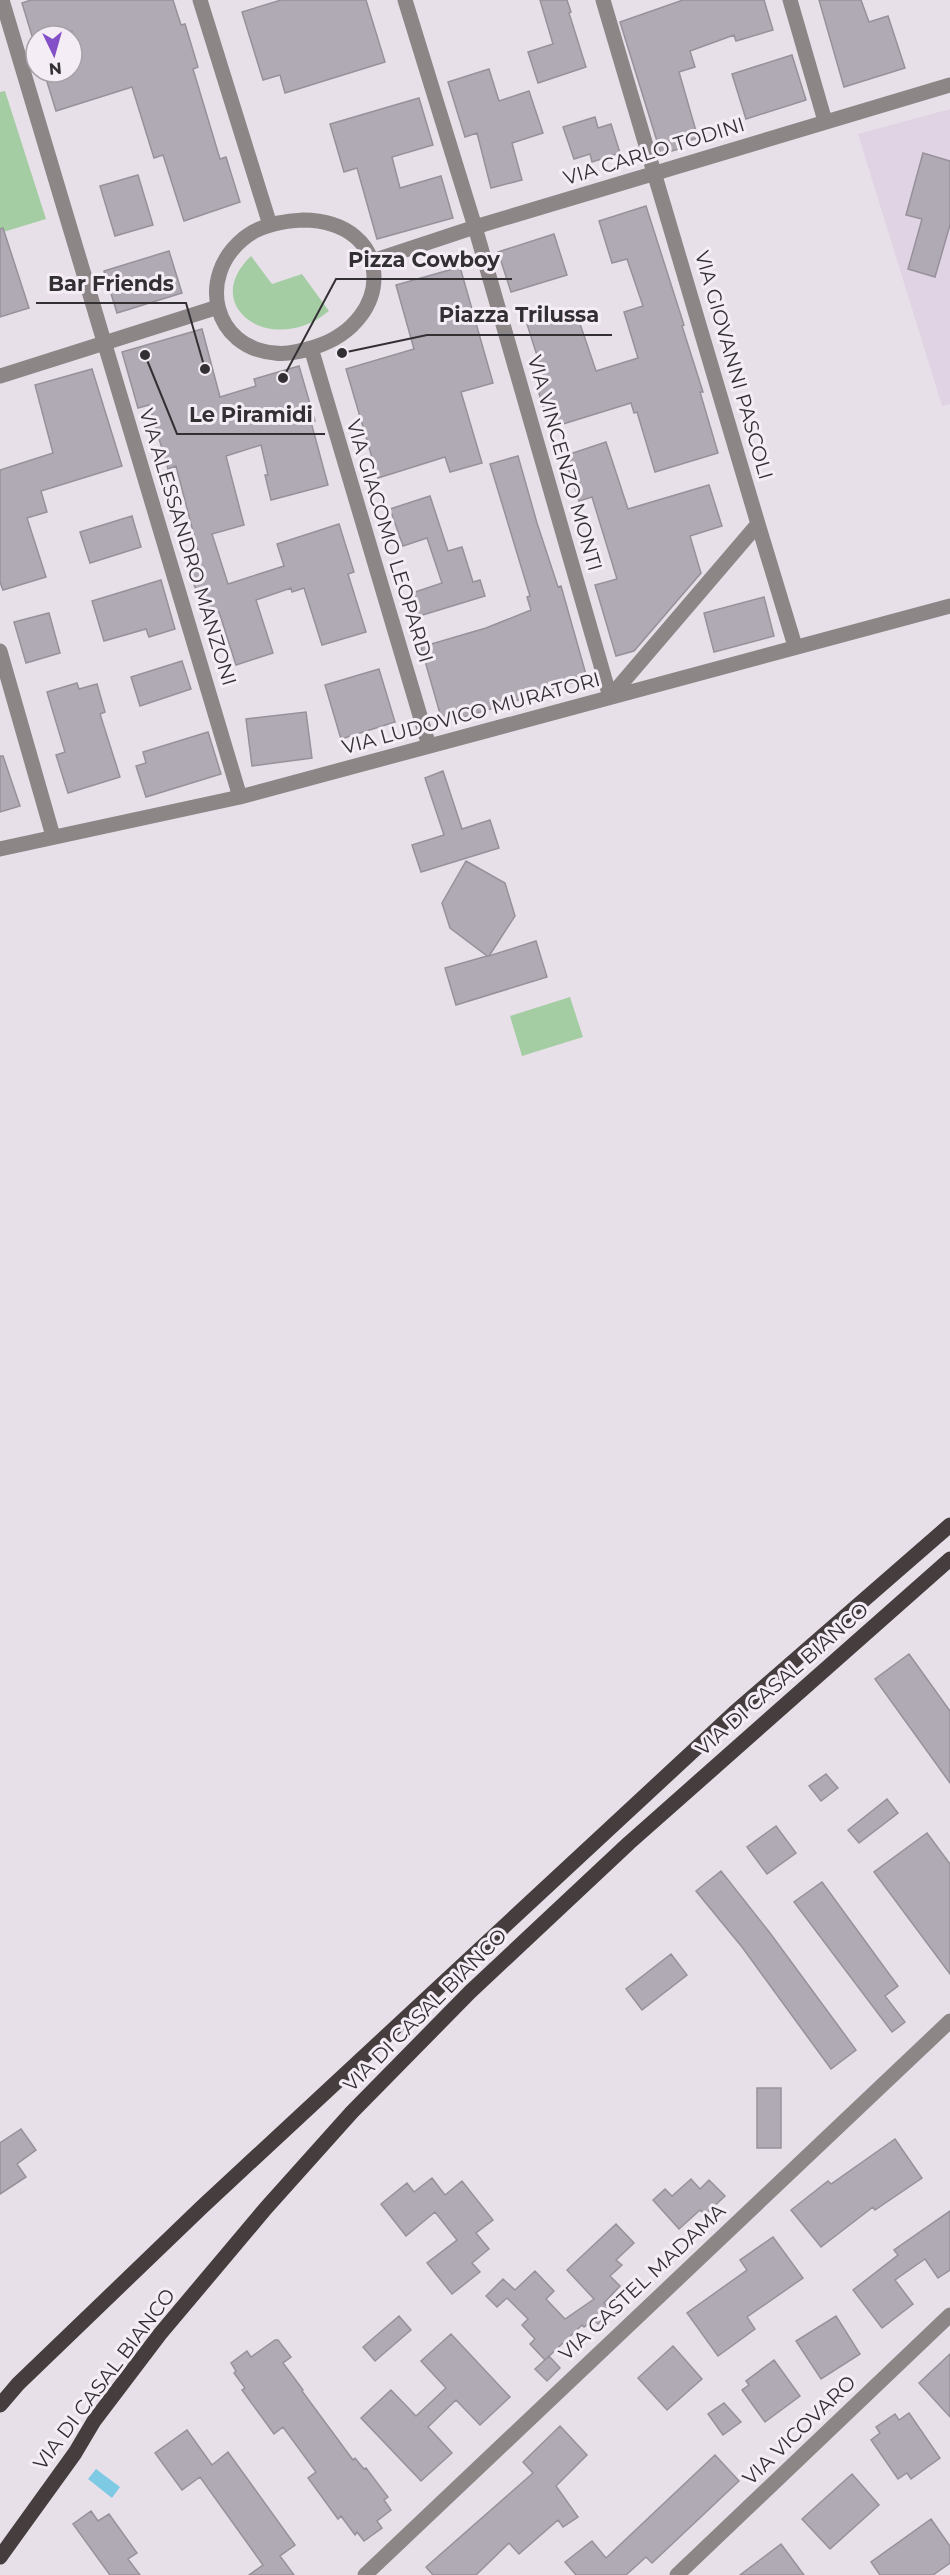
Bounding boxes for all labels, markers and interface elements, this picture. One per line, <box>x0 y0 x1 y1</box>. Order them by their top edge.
north arrow <box>24 24 84 84</box>
text: N <box>48 58 63 78</box>
street label: VIA CARLO TODINI <box>560 112 748 190</box>
callout: Pizza Cowboy <box>336 240 512 279</box>
text: Pizza Cowboy <box>348 247 500 272</box>
street label: VIA GIOVANNI PASCOLI <box>690 248 778 482</box>
callout: Bar Friends <box>36 264 186 303</box>
text: Bar Friends <box>48 271 174 296</box>
callout: Piazza Trilussa <box>427 296 612 335</box>
text: Piazza Trilussa <box>439 302 599 327</box>
street label: VIA VINCENZO MONTI <box>523 352 607 574</box>
callout: Le Piramidi <box>177 395 325 434</box>
text: Le Piramidi <box>189 402 313 427</box>
street label: VIA ALESSANDRO MANZONI <box>134 405 242 689</box>
street label: VIA GIACOMO LEOPARDI <box>342 417 438 665</box>
street label: VIA LUDOVICO MURATORI <box>339 667 603 759</box>
street label: VIA DI CASAL BIANCO <box>691 1597 873 1761</box>
street label: VIA DI CASAL BIANCO <box>338 1923 512 2097</box>
street label: VIA CASTEL MADAMA <box>554 2198 731 2365</box>
street label: VIA DI CASAL BIANCO <box>28 2284 180 2474</box>
street label: VIA VICOVARO <box>738 2370 860 2490</box>

